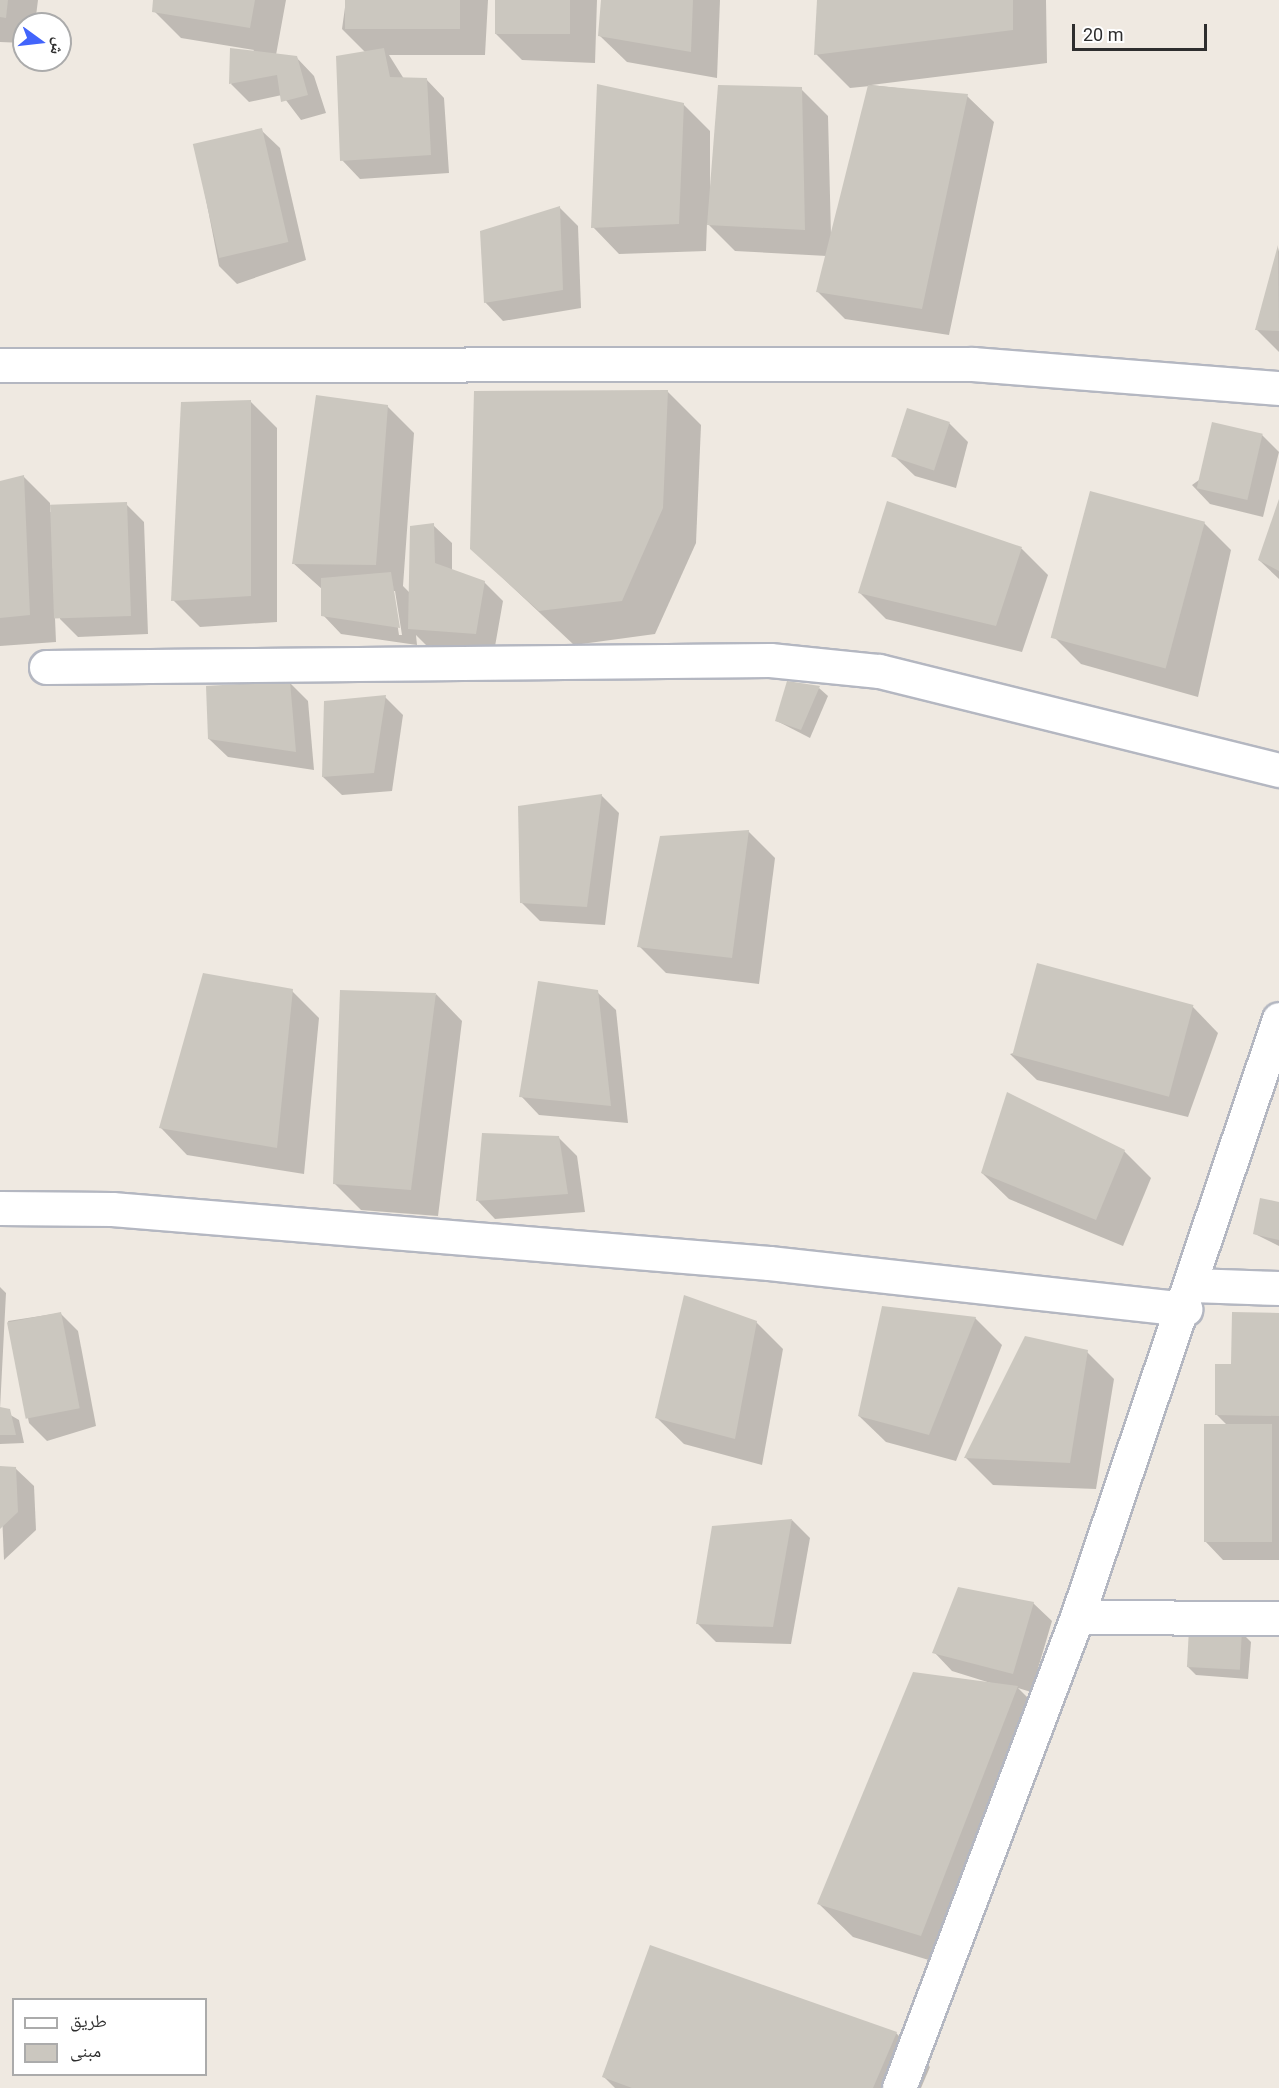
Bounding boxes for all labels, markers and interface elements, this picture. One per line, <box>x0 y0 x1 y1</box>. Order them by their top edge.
north arrow <box>12 12 72 72</box>
scale bar <box>1075 12 1210 50</box>
text: 20 m <box>1083 24 1123 45</box>
text: ش <box>47 36 69 57</box>
legend <box>12 1998 207 2076</box>
text: طريق <box>70 2010 107 2031</box>
text: مبنى <box>70 2040 101 2061</box>

